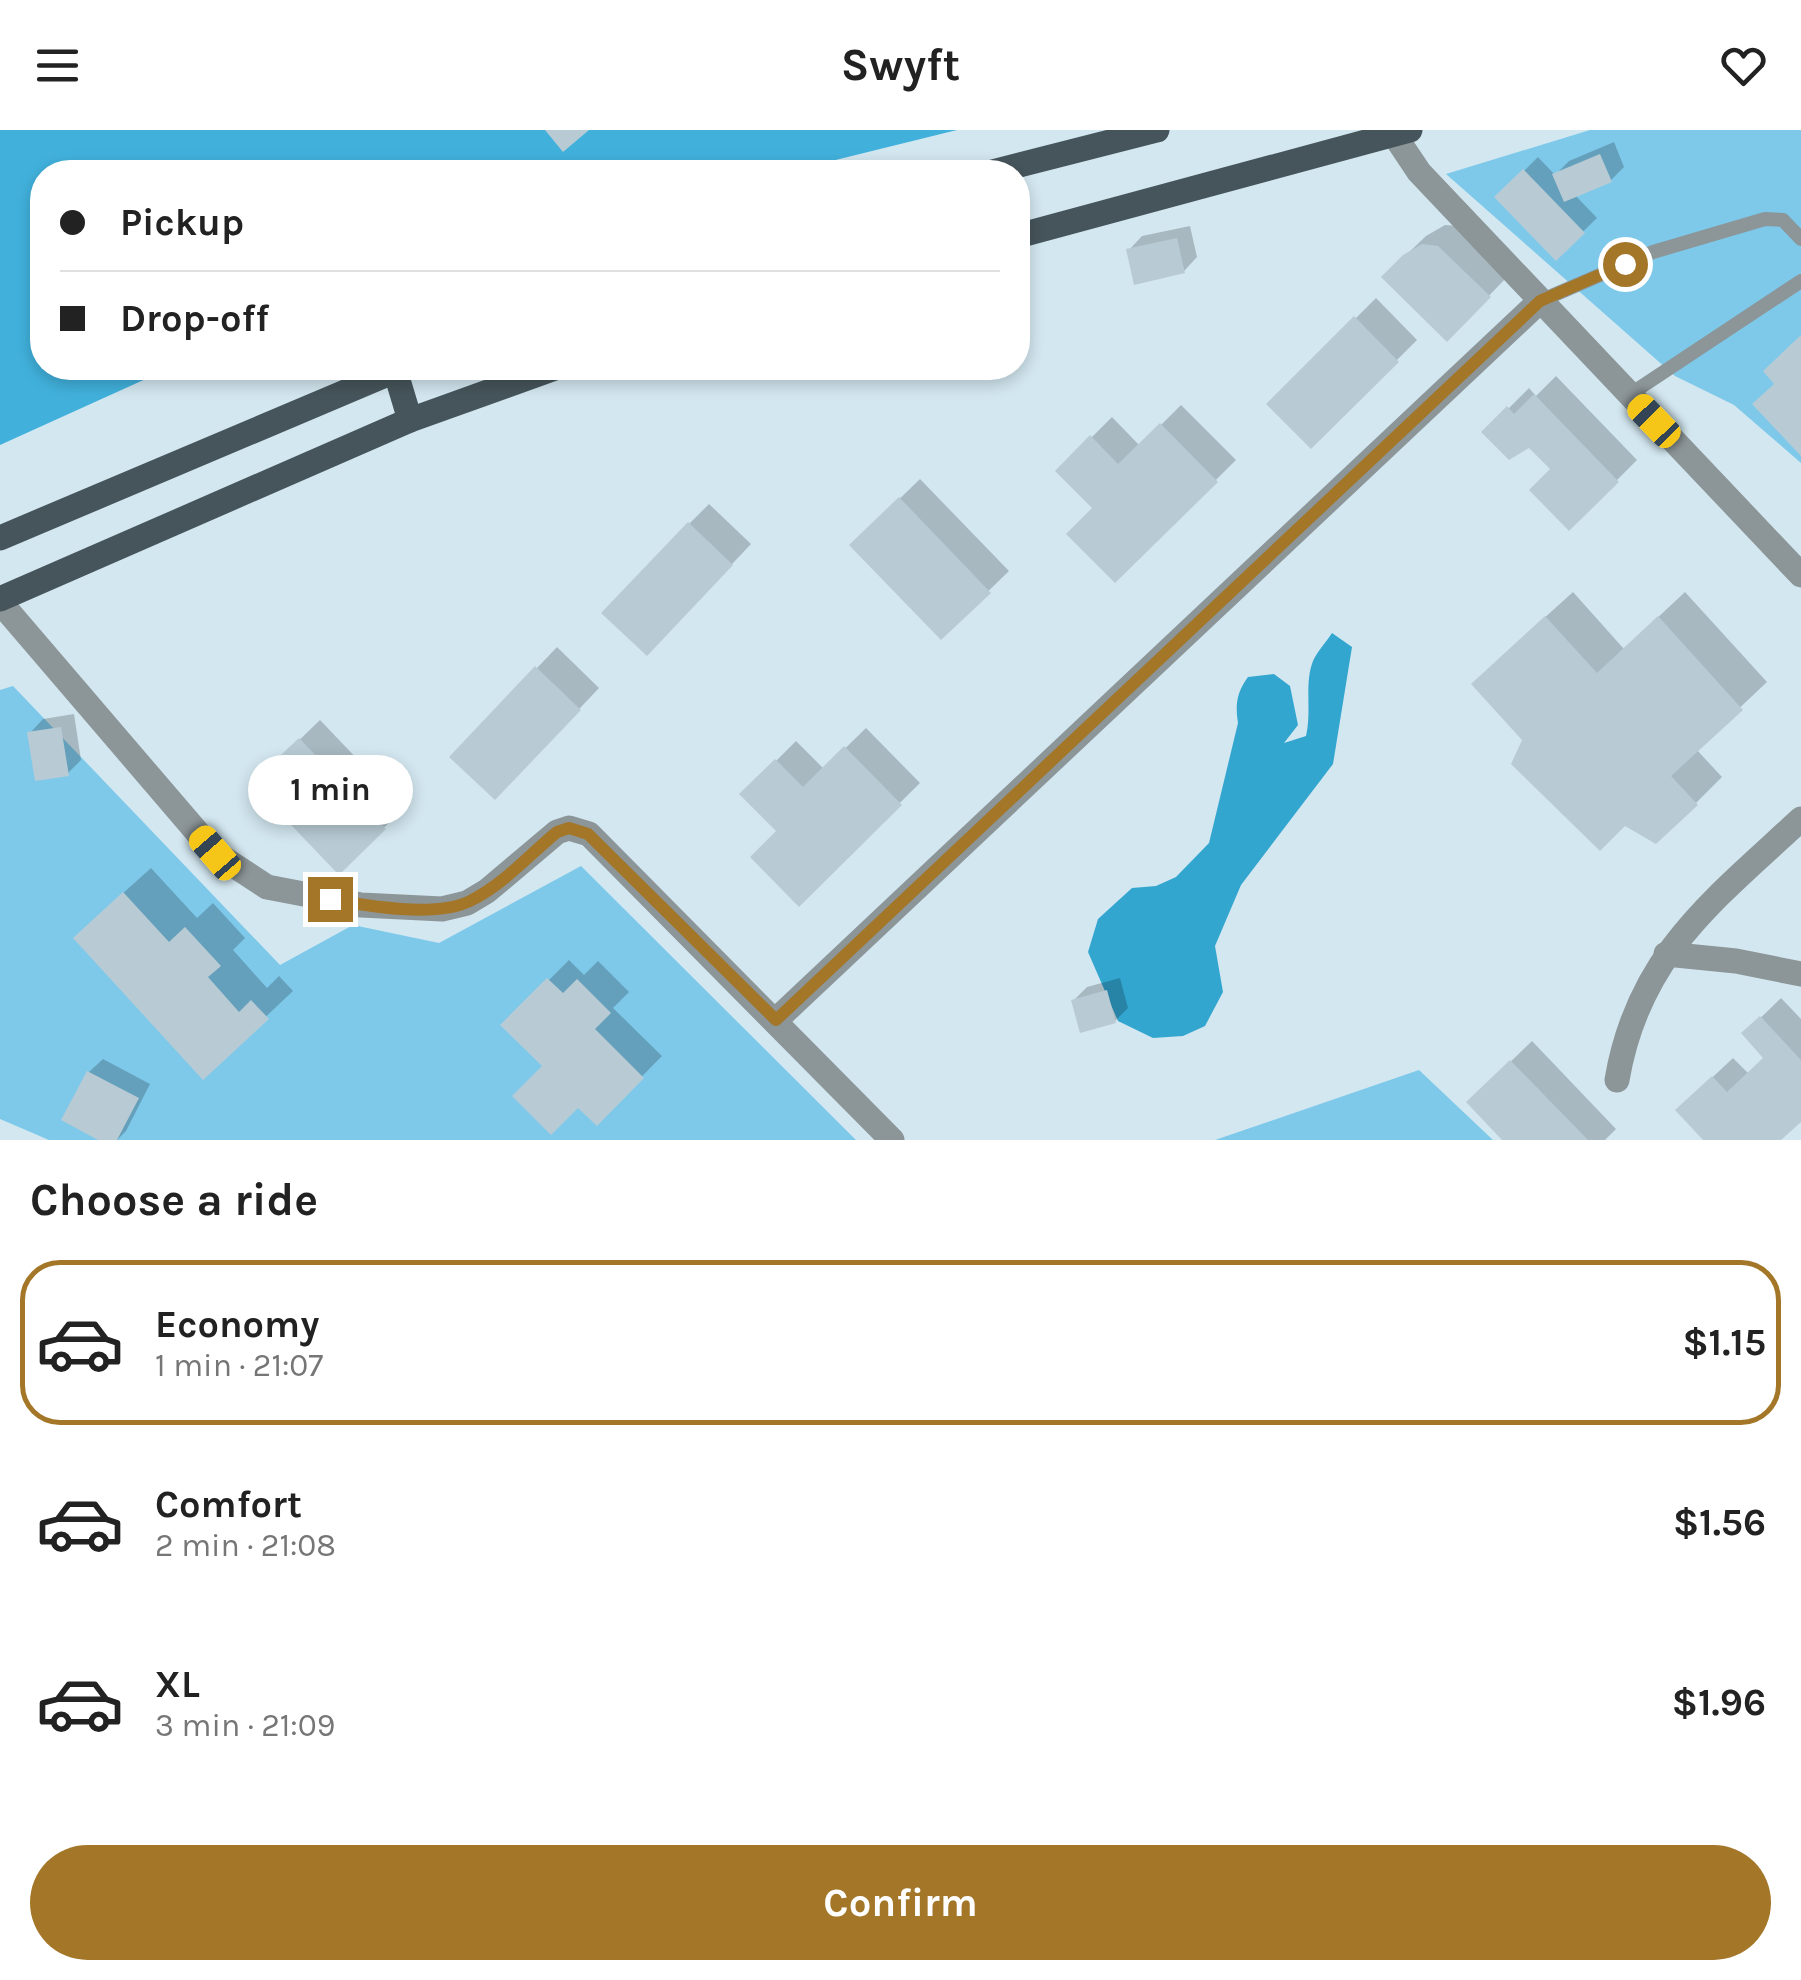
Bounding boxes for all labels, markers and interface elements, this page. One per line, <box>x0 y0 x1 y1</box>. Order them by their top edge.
icon: menu <box>30 38 85 93</box>
icon: heart <box>1716 38 1771 93</box>
text: Swyft <box>841 39 960 91</box>
text: Pickup <box>120 200 244 245</box>
route start <box>1603 242 1648 287</box>
text: Drop-off <box>120 296 269 341</box>
car <box>1622 389 1686 453</box>
callout: 1 min <box>248 754 412 824</box>
text: 1 min <box>290 771 371 808</box>
car <box>184 821 246 885</box>
route end <box>308 877 353 922</box>
text: Choose a ride <box>30 1174 318 1226</box>
icon: car <box>35 1298 125 1388</box>
text: Economy <box>155 1302 319 1347</box>
text: $1.15 <box>1682 1320 1766 1365</box>
text: 1 min · 21:07 <box>155 1347 323 1384</box>
icon: car <box>35 1478 125 1568</box>
text: Comfort <box>155 1482 302 1527</box>
text: $1.56 <box>1673 1500 1766 1545</box>
text: 2 min · 21:08 <box>155 1527 336 1564</box>
icon: car <box>35 1658 125 1748</box>
text: XL <box>155 1662 200 1707</box>
text: $1.96 <box>1672 1680 1766 1725</box>
text: 3 min · 21:09 <box>155 1707 335 1744</box>
button: Confirm <box>30 1845 1771 1960</box>

